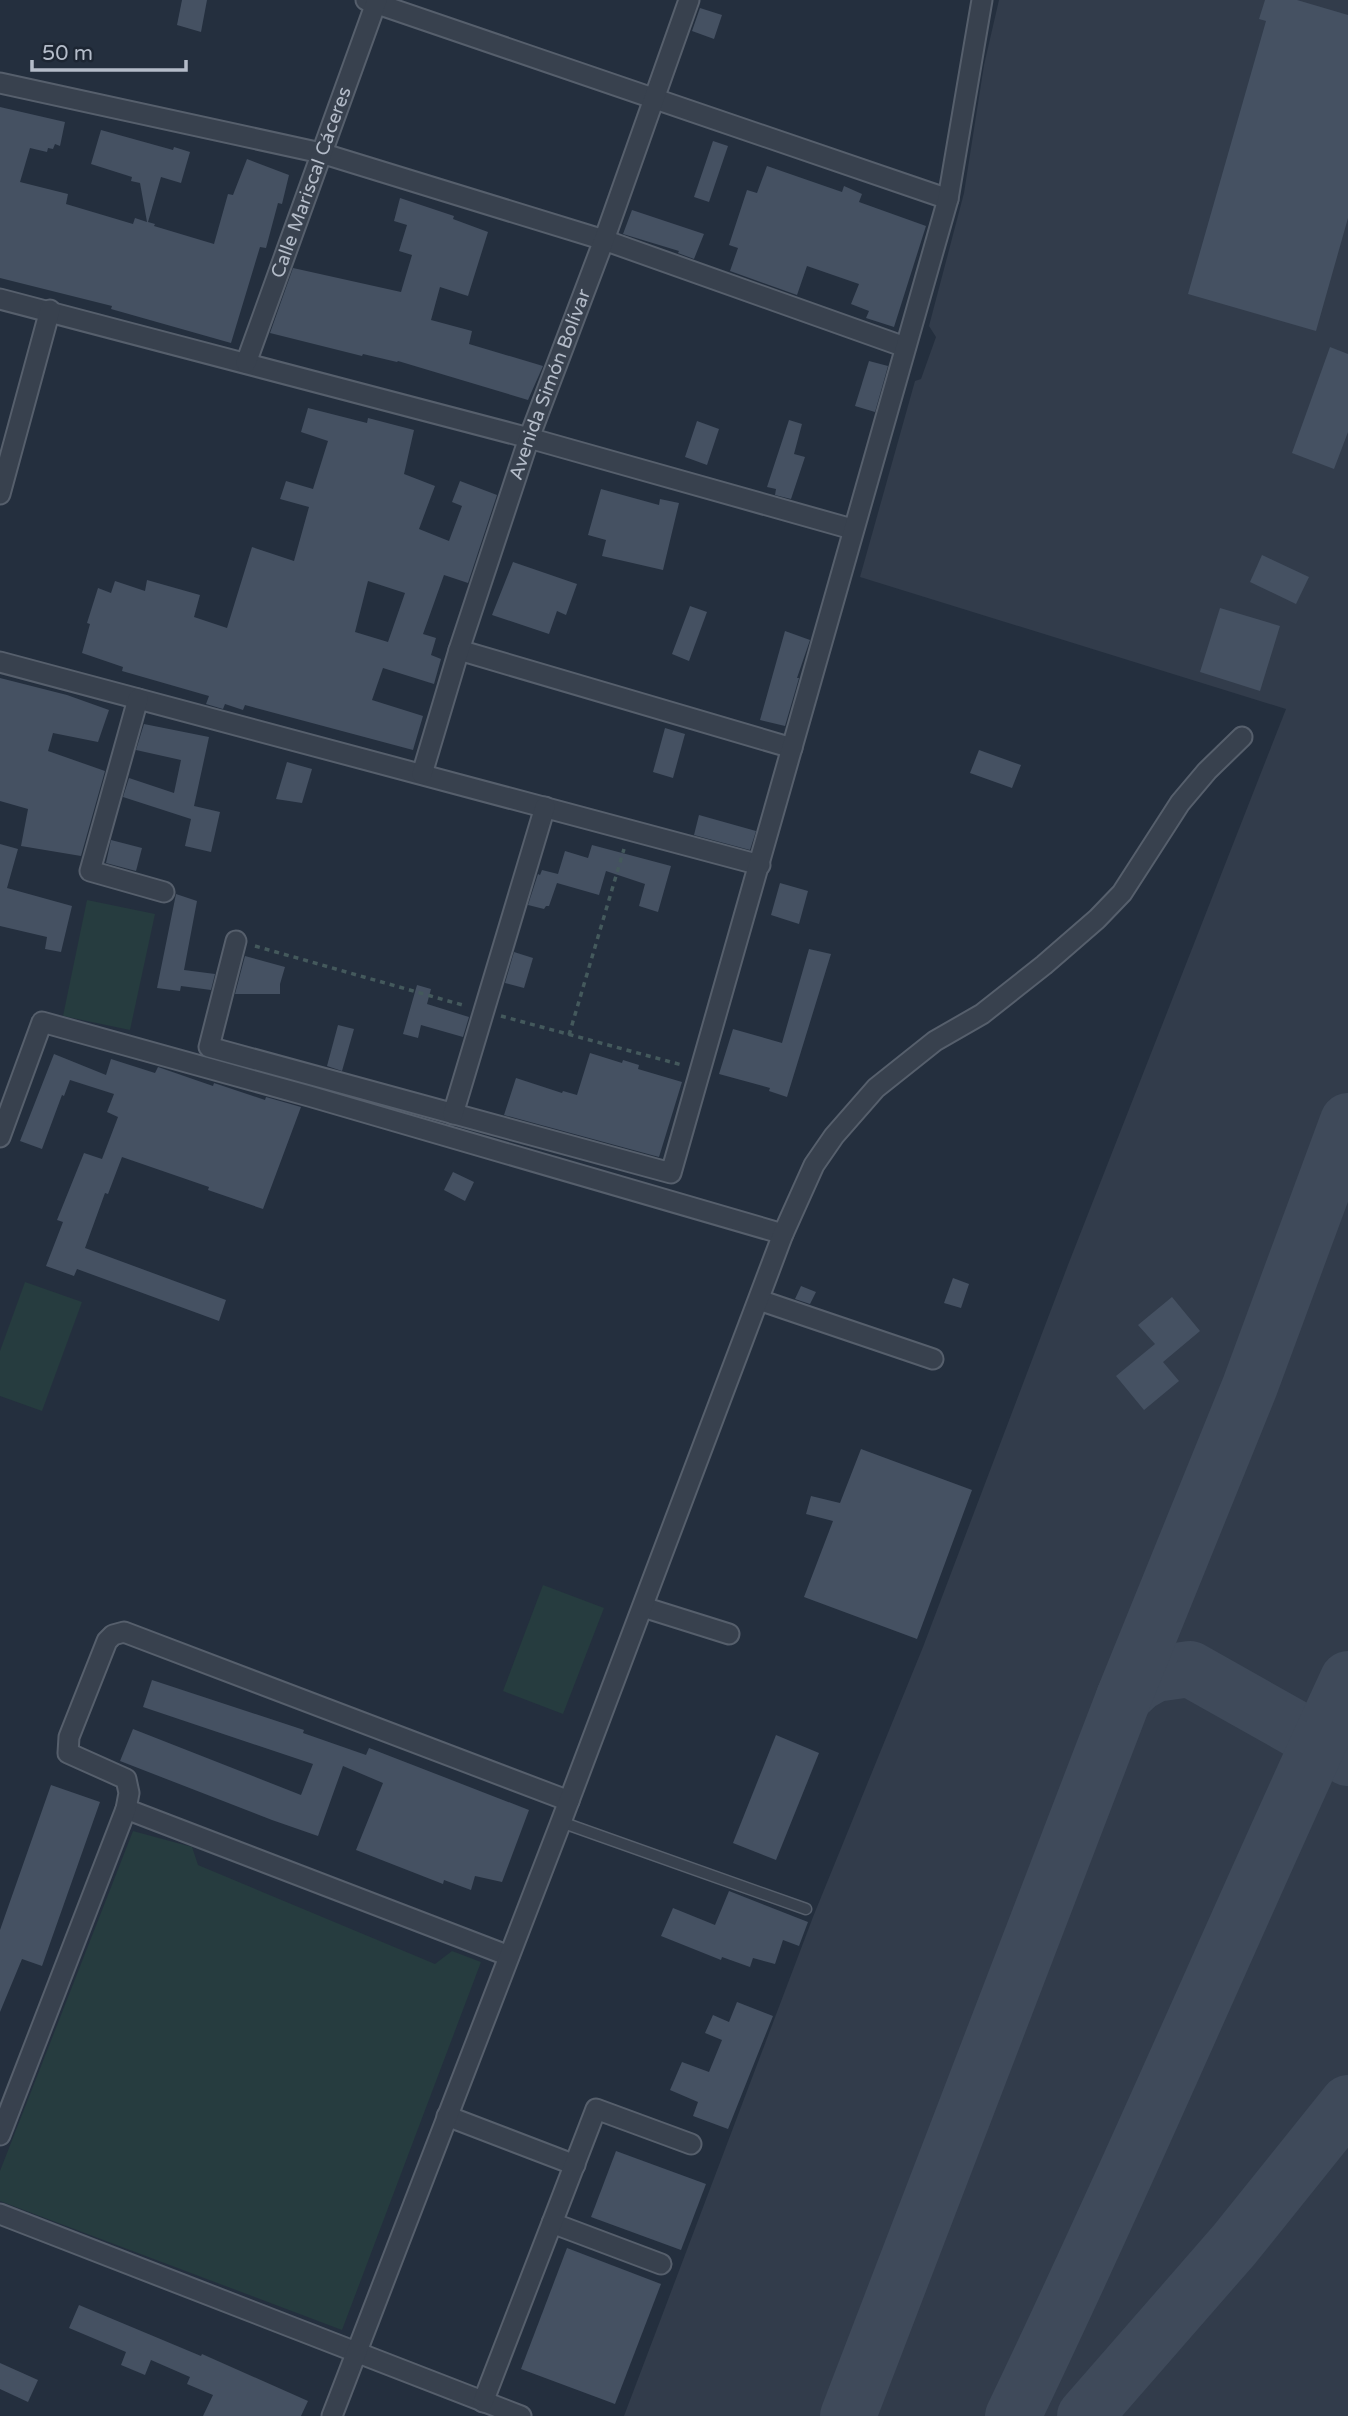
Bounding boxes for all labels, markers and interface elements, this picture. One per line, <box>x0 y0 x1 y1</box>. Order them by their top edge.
scale bar <box>32 28 186 72</box>
text: 50 m <box>42 41 93 66</box>
street label: Calle Mariscal Cáceres <box>267 84 356 281</box>
street label: Avenida Simón Bolívar <box>505 285 596 483</box>

